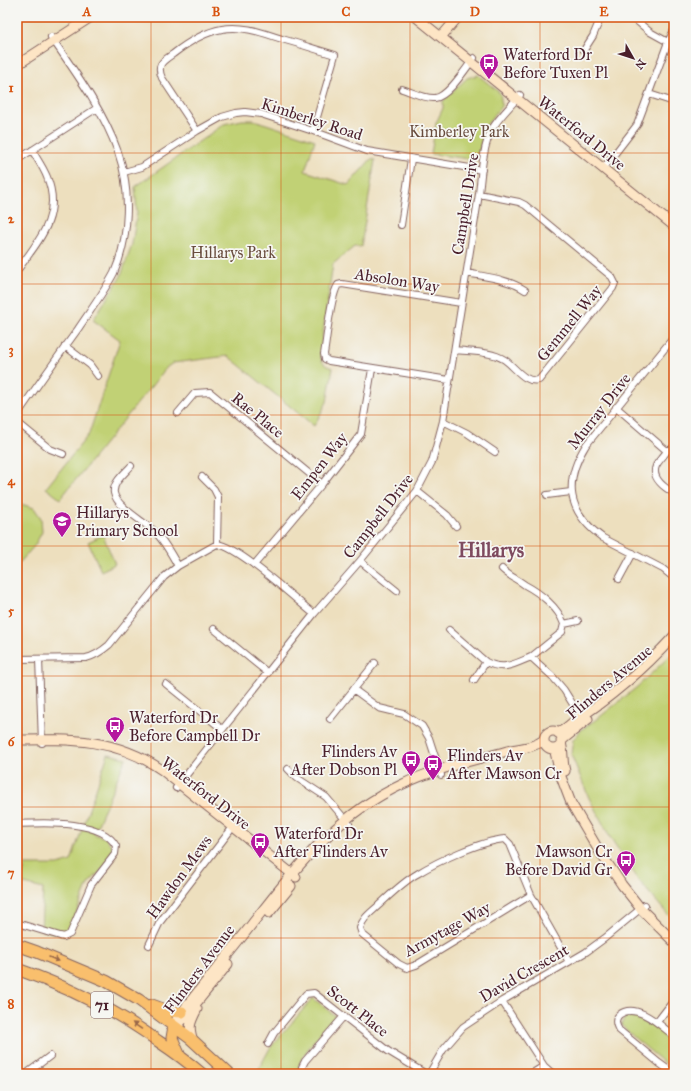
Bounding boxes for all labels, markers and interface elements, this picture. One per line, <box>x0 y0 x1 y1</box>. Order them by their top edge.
text: A <box>82 4 92 20</box>
text: B <box>212 4 221 20</box>
text: C <box>342 4 351 20</box>
text: D <box>470 4 480 20</box>
text: E <box>599 4 609 20</box>
north arrow <box>613 38 653 78</box>
place label: Waterford Dr Before Tuxen Pl <box>503 45 609 82</box>
bus stop icon: Waterford Dr Before Tuxen Pl <box>478 52 500 80</box>
text: N <box>632 56 648 72</box>
text: 1 <box>8 80 14 96</box>
street label: Waterford Drive <box>534 92 630 174</box>
street label: Kimberley Road <box>259 94 365 144</box>
park label: Kimberley Park <box>409 122 510 141</box>
street label: Campbell Drive <box>448 151 482 256</box>
text: 2 <box>8 211 15 227</box>
park label: Hillarys Park <box>190 243 276 262</box>
street label: Absolon Way <box>352 264 441 296</box>
street label: Gemmell Way <box>533 281 606 365</box>
text: 3 <box>8 342 14 358</box>
street label: Murray Drive <box>563 369 635 453</box>
street label: Rae Place <box>228 388 288 442</box>
street label: Empen Way <box>287 428 351 503</box>
street label: Campbell Drive <box>339 469 417 562</box>
text: 4 <box>7 473 15 489</box>
place label: Hillarys Primary School <box>76 503 179 540</box>
school or university icon: Hillarys Primary School <box>51 510 73 538</box>
district label: Hillarys <box>458 538 525 563</box>
text: 5 <box>8 603 15 619</box>
street label: Flinders Avenue <box>562 640 656 723</box>
place label: Waterford Dr Before Campbell Dr <box>129 708 260 745</box>
bus stop icon: Waterford Dr Before Campbell Dr <box>104 715 126 743</box>
text: 6 <box>8 734 16 750</box>
place label: Flinders Av After Dobson Pl <box>290 742 398 779</box>
place label: Flinders Av After Mawson Cr <box>446 746 562 783</box>
bus stop icon: Flinders Av After Dobson Pl <box>400 749 422 777</box>
street label: Waterford Drive <box>158 752 254 834</box>
bus stop icon: Flinders Av After Mawson Cr <box>422 753 444 781</box>
place label: Waterford Dr After Flinders Av <box>273 824 389 861</box>
street label: Hawdon Mews <box>142 831 216 922</box>
bus stop icon: Waterford Dr After Flinders Av <box>249 831 271 859</box>
place label: Mawson Cr Before David Gr <box>505 842 612 879</box>
bus stop icon: Mawson Cr Before David Gr <box>615 849 637 877</box>
text: 7 <box>8 865 15 881</box>
street label: Armytage Way <box>400 897 494 962</box>
street label: Flinders Avenue <box>160 921 239 1017</box>
street label: David Crescent <box>476 940 572 1006</box>
one-way arrow <box>48 956 59 962</box>
street label: Scott Place <box>324 981 393 1041</box>
road number: 71 <box>91 992 113 1018</box>
text: 8 <box>8 996 15 1012</box>
one-way arrow <box>131 1022 142 1030</box>

